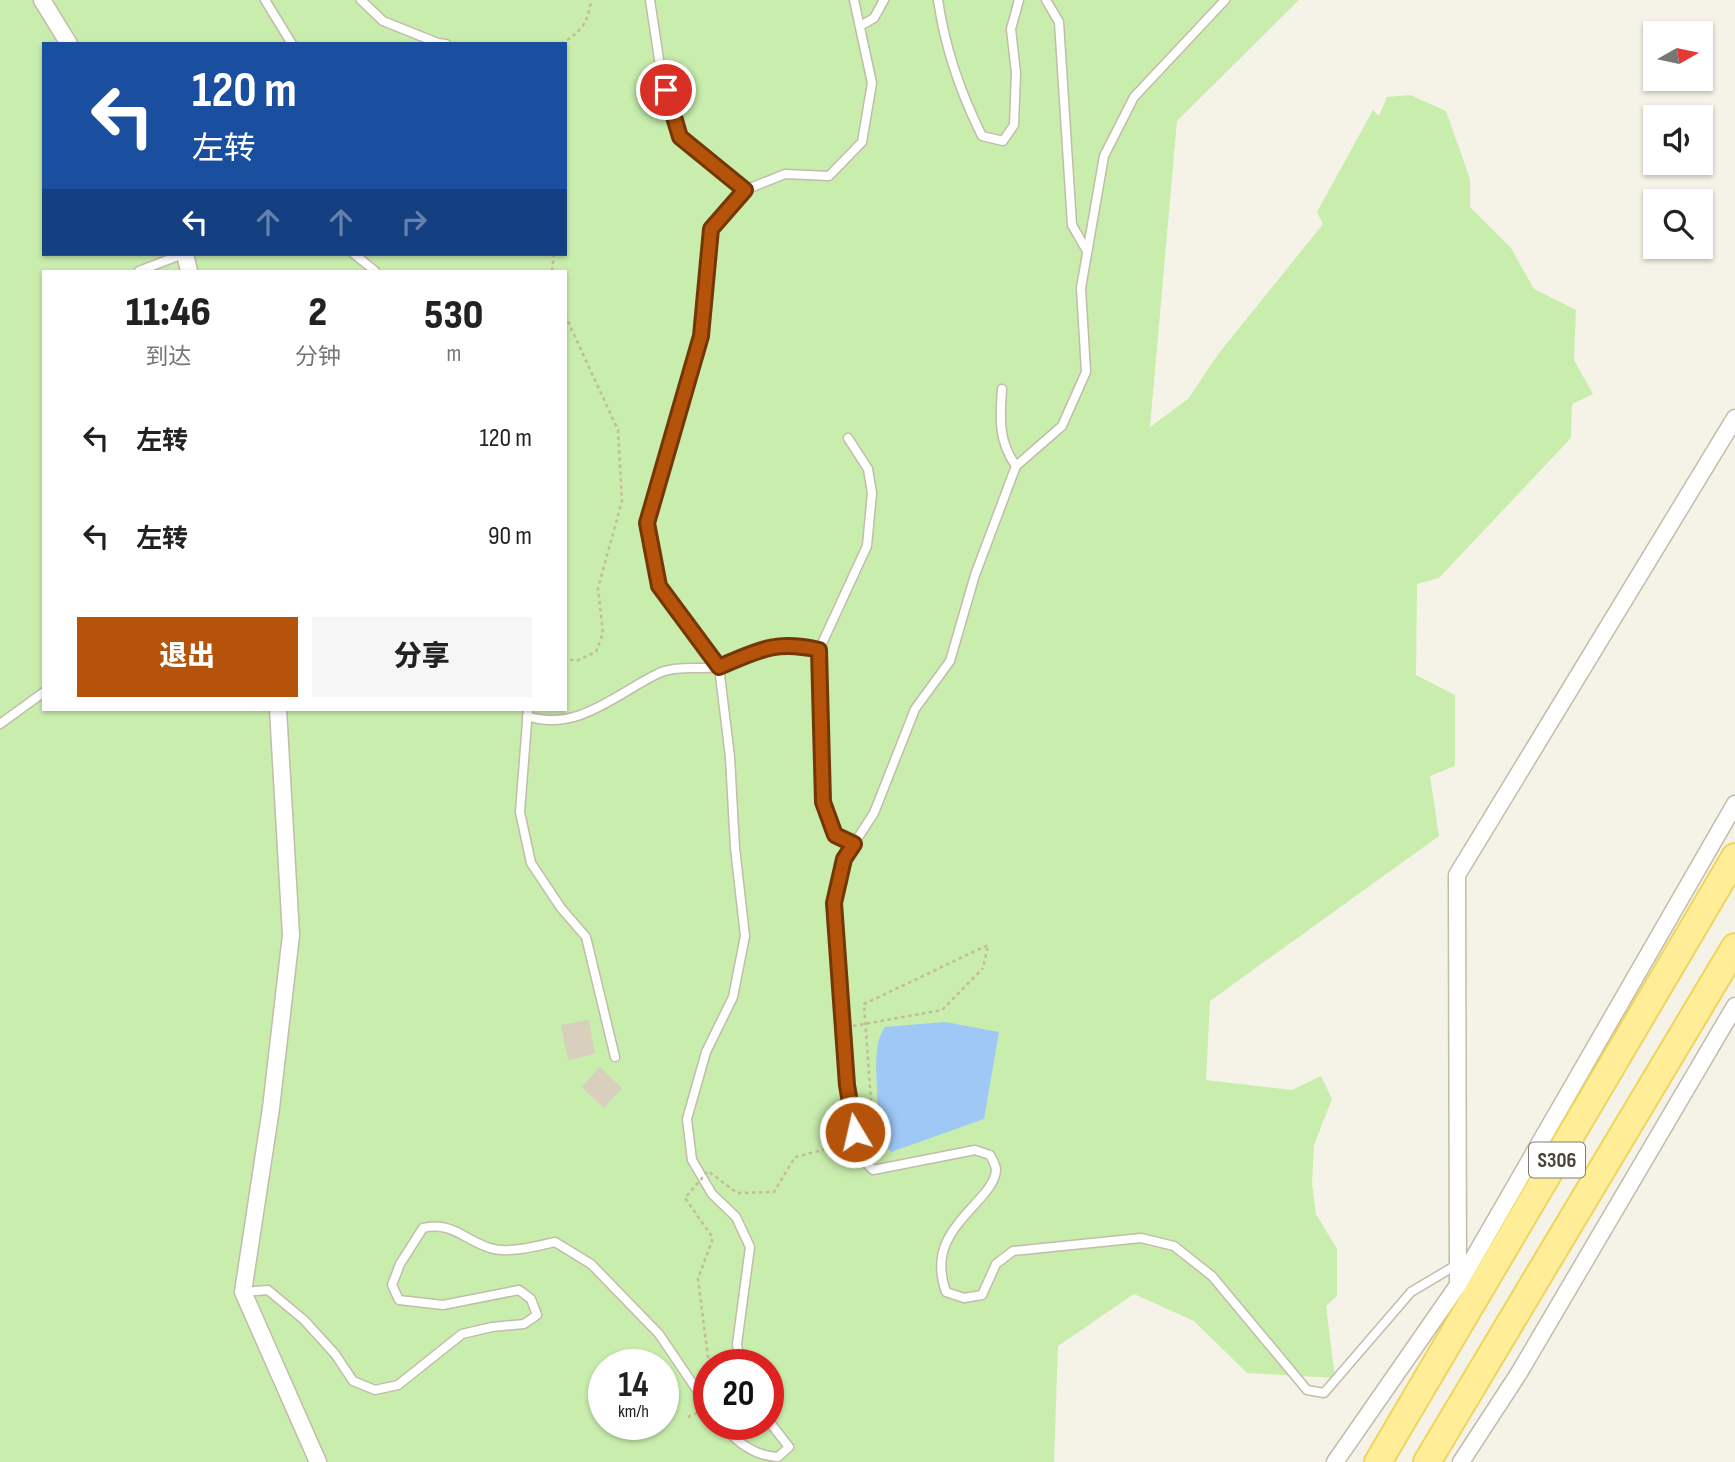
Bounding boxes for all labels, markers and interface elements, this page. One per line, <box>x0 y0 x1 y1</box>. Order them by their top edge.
north arrow <box>1643 21 1713 91</box>
map controls <box>1643 21 1713 259</box>
pin <box>636 60 696 120</box>
text: 120 m <box>192 62 297 121</box>
icon: left <box>77 70 168 161</box>
icon: arrive <box>647 71 685 109</box>
button: sound <box>1643 105 1713 175</box>
text: 左转 <box>192 130 256 169</box>
button: search <box>1643 189 1713 259</box>
icon: left <box>176 203 214 241</box>
icon: ahead <box>249 203 287 241</box>
icon: ahead <box>322 203 360 241</box>
icon: right <box>395 203 433 241</box>
text: 11:46 <box>126 287 211 338</box>
text: 2 <box>308 287 327 338</box>
text: 530 <box>424 290 483 341</box>
text: m <box>446 340 461 368</box>
text: 到达 <box>145 343 191 371</box>
text: 分钟 <box>295 343 341 371</box>
icon: left <box>77 419 115 457</box>
text: 120 m <box>479 423 532 454</box>
text: 左转 <box>136 426 188 457</box>
icon: left <box>77 517 115 555</box>
text: 90 m <box>488 521 532 552</box>
text: 左转 <box>136 524 188 555</box>
button: 退出 <box>77 617 298 697</box>
button: 分享 <box>312 617 532 697</box>
position arrow <box>818 1095 892 1169</box>
road number: S306 <box>1529 1142 1585 1178</box>
speed limit sign: 20 <box>693 1349 784 1440</box>
text: 14 <box>618 1364 649 1407</box>
text: km/h <box>618 1401 649 1422</box>

